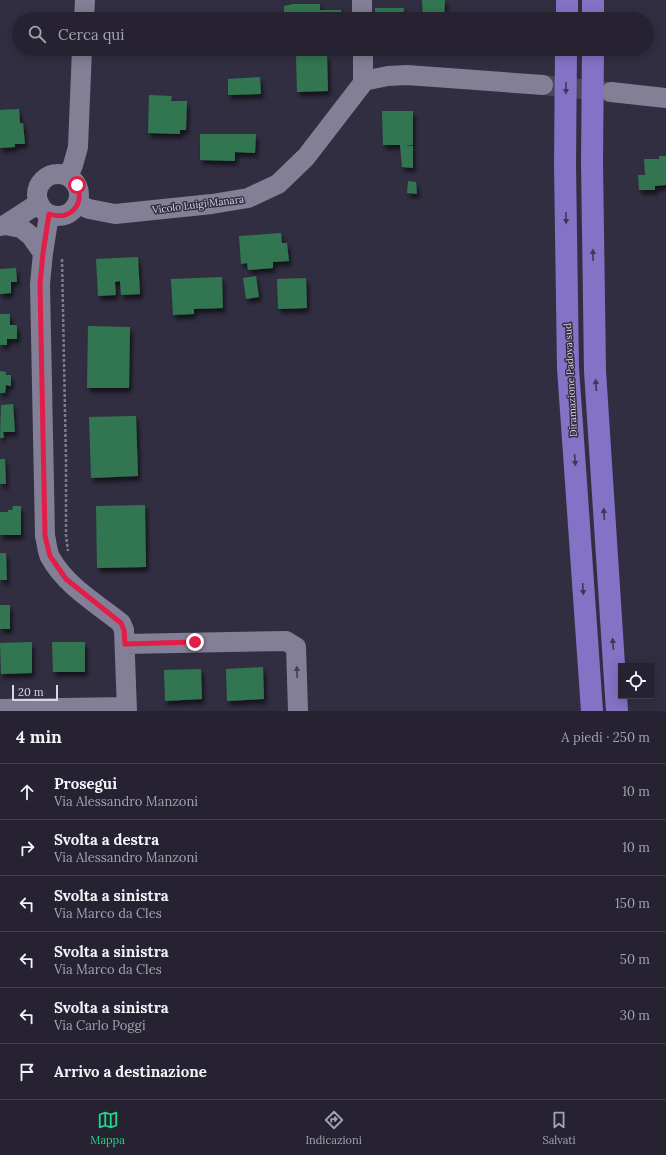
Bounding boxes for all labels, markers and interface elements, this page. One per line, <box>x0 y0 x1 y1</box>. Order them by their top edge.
search box <box>12 12 654 56</box>
icon: search <box>26 23 48 45</box>
text: Cerca qui <box>58 25 124 44</box>
one-way arrow <box>563 82 569 95</box>
route start <box>68 176 86 194</box>
street label: Vicolo Luigi Manara <box>150 192 245 217</box>
one-way arrow <box>563 212 569 225</box>
one-way arrow <box>590 248 596 261</box>
street label: Diramazione Padova sud <box>561 323 580 437</box>
one-way arrow <box>592 379 599 391</box>
one-way arrow <box>571 454 578 466</box>
one-way arrow <box>601 508 608 520</box>
one-way arrow <box>580 583 587 595</box>
route end <box>186 633 204 651</box>
one-way arrow <box>609 638 616 650</box>
map controls <box>618 663 654 699</box>
button: locate <box>618 663 654 699</box>
one-way arrow <box>294 665 300 678</box>
scale bar <box>12 683 58 702</box>
text: 20 m <box>18 685 43 699</box>
text: 4 min <box>16 726 62 748</box>
text: A piedi · 250 m <box>561 729 650 746</box>
text: Prosegui <box>54 774 117 793</box>
icon: ahead <box>16 781 38 803</box>
text: 10 m <box>622 783 650 800</box>
text: Via Alessandro Manzoni <box>54 793 198 810</box>
text: Svolta a destra <box>54 830 159 849</box>
icon: right <box>16 837 38 859</box>
text: 10 m <box>622 839 650 856</box>
text: Via Alessandro Manzoni <box>54 849 198 866</box>
text: Svolta a sinistra <box>54 886 169 905</box>
icon: left <box>16 893 38 915</box>
text: 150 m <box>615 895 650 912</box>
text: Via Marco da Cles <box>54 905 162 922</box>
text: Svolta a sinistra <box>54 942 169 961</box>
icon: left <box>16 949 38 971</box>
text: 50 m <box>620 951 650 968</box>
text: Via Marco da Cles <box>54 961 162 978</box>
text: Svolta a sinistra <box>54 998 169 1017</box>
icon: left <box>16 1005 38 1027</box>
text: 30 m <box>620 1007 650 1024</box>
text: Via Carlo Poggi <box>54 1017 146 1034</box>
icon: arrive <box>16 1061 38 1083</box>
text: Arrivo a destinazione <box>54 1062 207 1081</box>
tab: Mappa <box>90 1109 125 1147</box>
tab: Indicazioni <box>305 1109 362 1147</box>
tab: Salvati <box>542 1109 576 1147</box>

